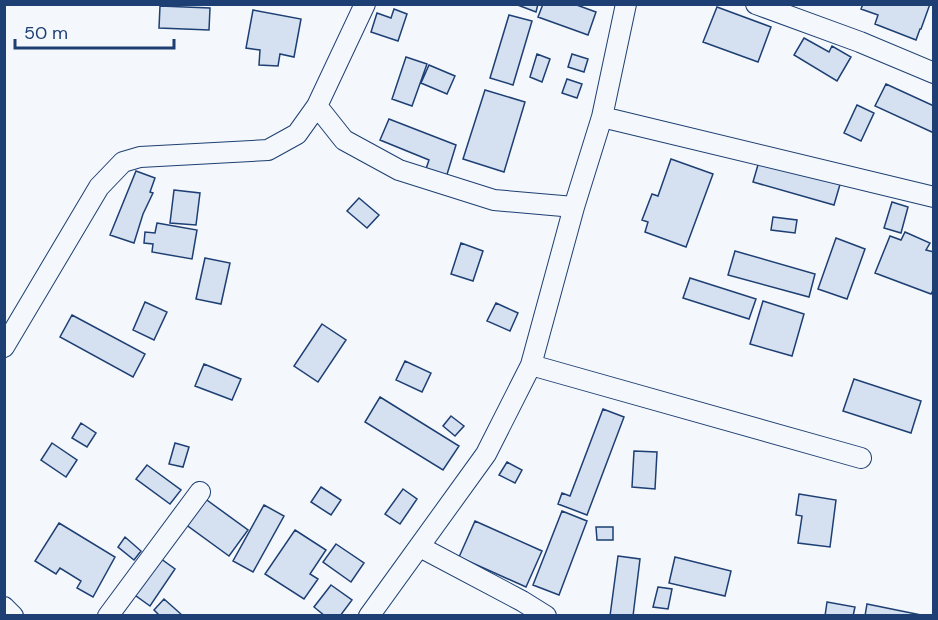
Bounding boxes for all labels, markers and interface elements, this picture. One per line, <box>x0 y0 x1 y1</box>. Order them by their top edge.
scale bar <box>15 12 174 50</box>
text: 50 m <box>24 21 68 45</box>

